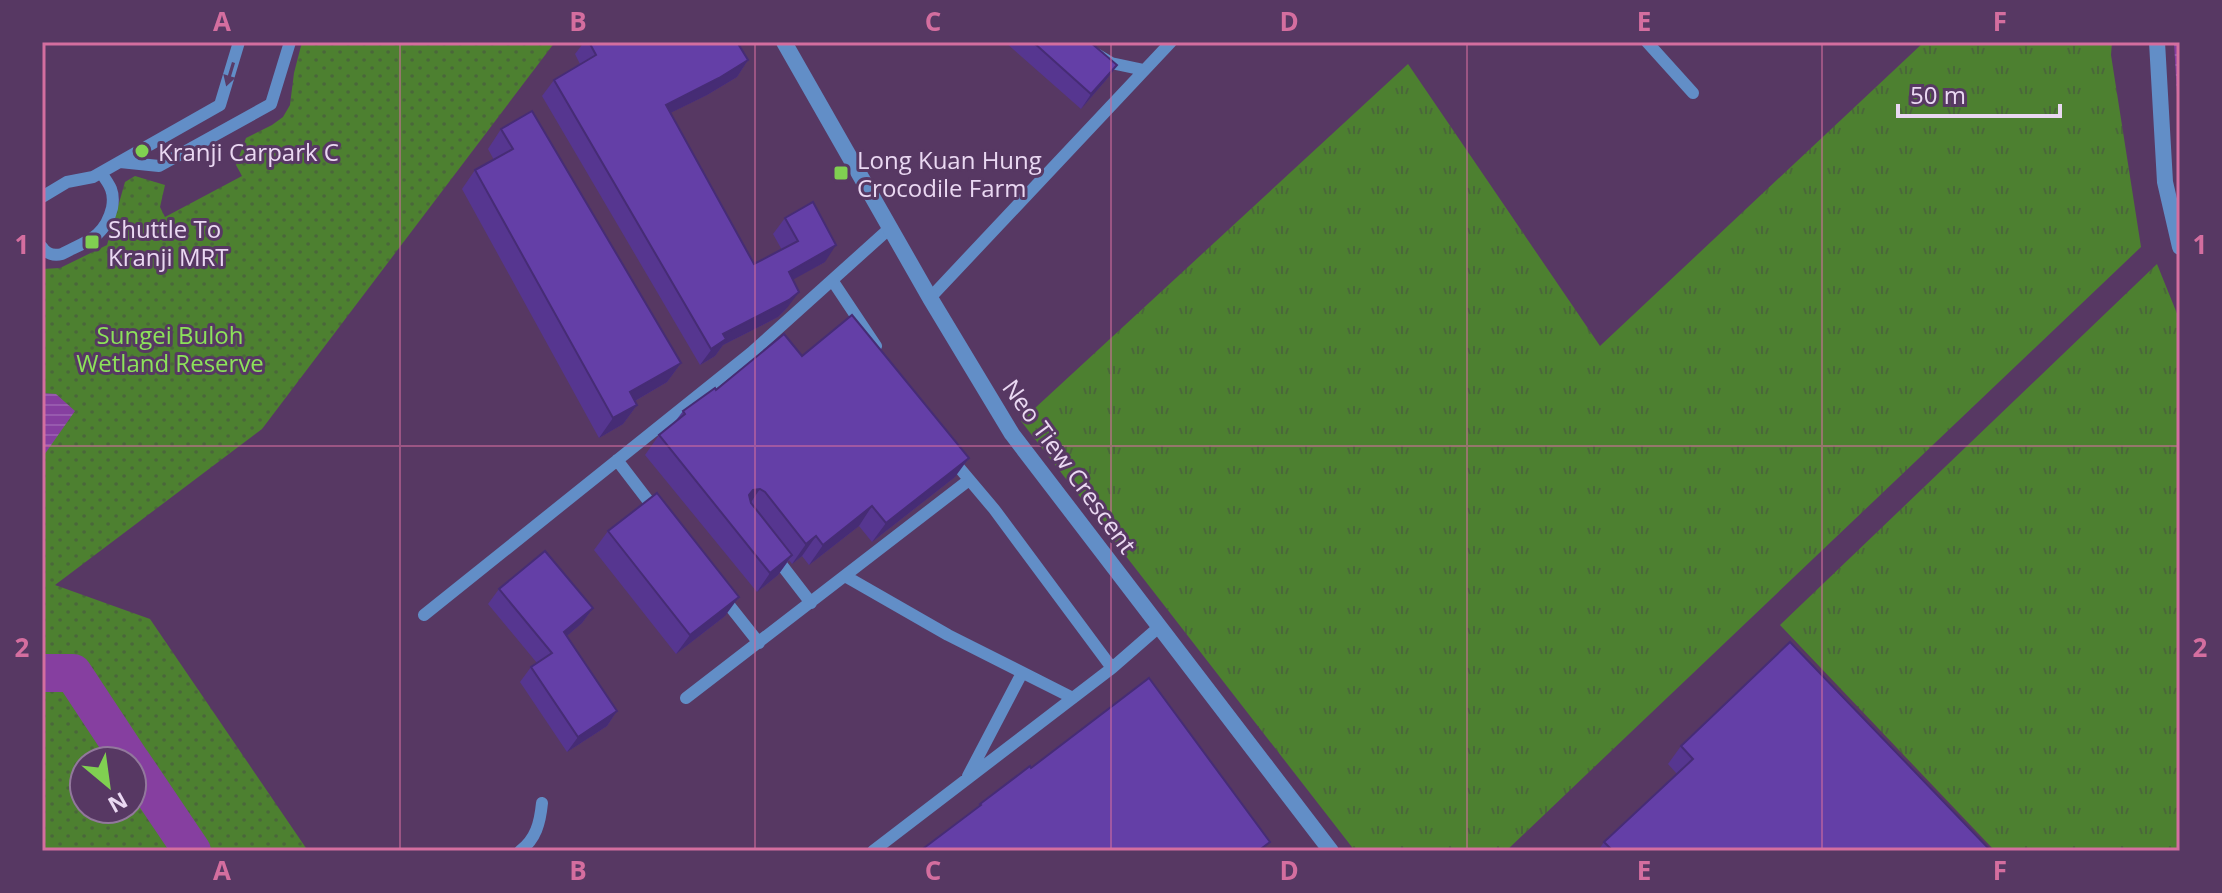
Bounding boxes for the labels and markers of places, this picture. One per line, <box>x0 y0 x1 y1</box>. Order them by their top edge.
place label: Kranji Carpark C <box>158 135 339 168</box>
marker: Kranji Carpark C <box>133 142 151 160</box>
place label: Long Kuan Hung Crocodile Farm <box>857 143 1042 204</box>
marker: Long Kuan Hung Crocodile Farm <box>832 164 850 182</box>
place label: Shuttle To Kranji MRT <box>108 212 229 273</box>
marker: Shuttle To Kranji MRT <box>83 233 101 251</box>

